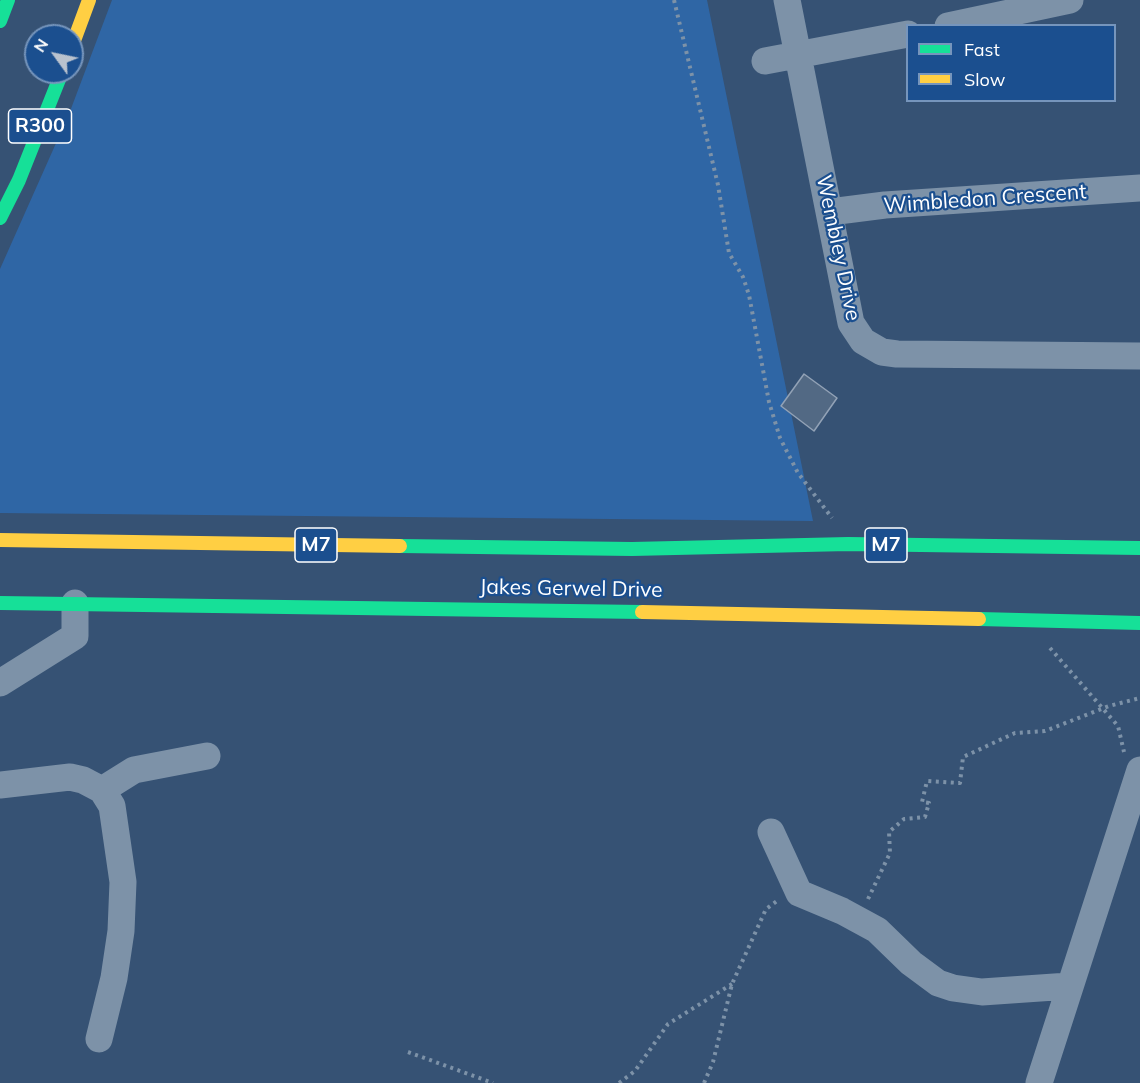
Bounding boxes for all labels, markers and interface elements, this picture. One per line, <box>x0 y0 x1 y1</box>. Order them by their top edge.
north arrow <box>24 24 84 84</box>
legend <box>906 24 1116 102</box>
text: N <box>29 35 52 56</box>
text: Fast <box>964 38 1000 61</box>
text: Slow <box>964 68 1005 91</box>
road number: R300 <box>9 109 72 143</box>
street label: Wembley Drive <box>810 173 866 323</box>
street label: Wimbledon Crescent <box>883 179 1087 219</box>
road number: M7 <box>295 528 337 562</box>
road number: M7 <box>865 528 907 562</box>
street label: Jakes Gerwel Drive <box>479 575 663 603</box>

